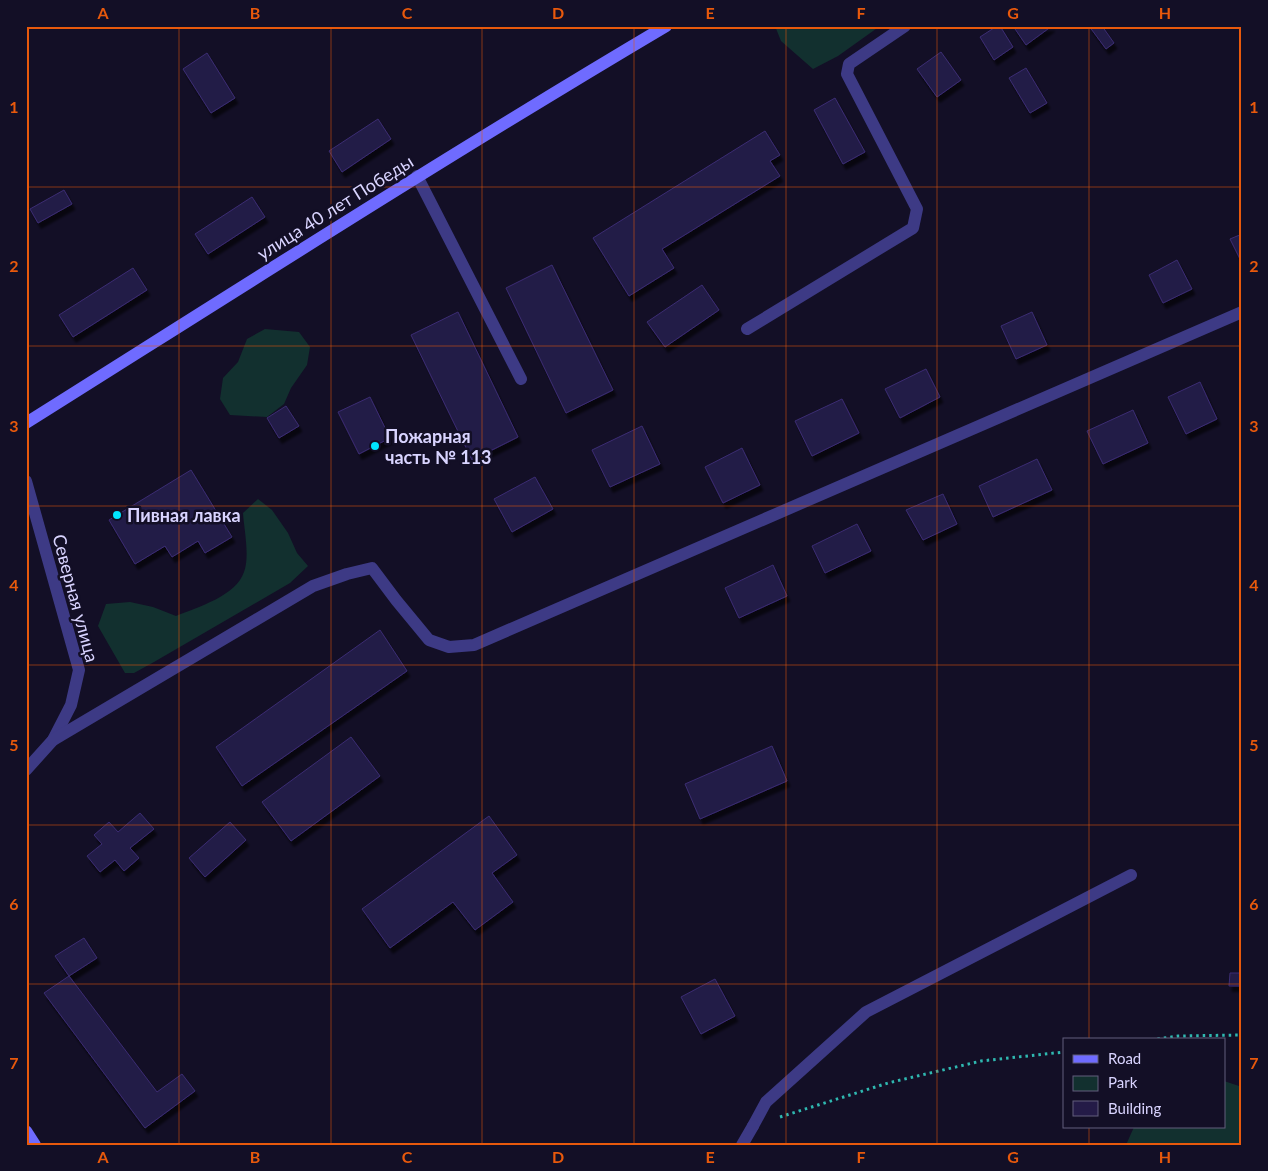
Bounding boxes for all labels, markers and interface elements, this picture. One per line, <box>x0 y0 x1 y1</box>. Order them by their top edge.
text: A <box>96 3 109 22</box>
text: B <box>250 3 260 22</box>
text: C <box>402 3 413 22</box>
text: D <box>552 3 564 22</box>
text: E <box>705 3 715 22</box>
text: F <box>856 3 866 22</box>
text: G <box>1007 3 1019 22</box>
text: H <box>1159 3 1171 22</box>
text: 1 <box>9 97 19 116</box>
text: 1 <box>1249 97 1259 116</box>
street label: улица 40 лет Победы <box>253 150 417 264</box>
text: 2 <box>9 256 19 275</box>
text: 2 <box>1249 256 1259 275</box>
text: 3 <box>9 416 19 435</box>
text: 3 <box>1249 416 1259 435</box>
place label: Пожарная часть № 113 <box>385 425 492 468</box>
marker: Пожарная часть № 113 <box>369 440 381 452</box>
place label: Пивная лавка <box>127 504 241 526</box>
marker: Пивная лавка <box>111 509 123 521</box>
street label: Северная улица <box>48 532 104 664</box>
text: 4 <box>9 575 19 594</box>
text: 4 <box>1249 575 1259 594</box>
text: 5 <box>9 735 19 754</box>
text: 5 <box>1249 735 1259 754</box>
text: 6 <box>9 894 19 913</box>
text: 6 <box>1249 894 1259 913</box>
legend <box>1063 1038 1226 1128</box>
text: Road <box>1108 1049 1141 1067</box>
text: 7 <box>9 1053 19 1072</box>
text: 7 <box>1249 1053 1259 1072</box>
text: Park <box>1108 1073 1138 1091</box>
text: Building <box>1108 1099 1161 1117</box>
text: A <box>96 1147 109 1166</box>
text: B <box>250 1147 260 1166</box>
text: C <box>402 1147 413 1166</box>
text: D <box>552 1147 564 1166</box>
text: E <box>705 1147 715 1166</box>
text: F <box>856 1147 866 1166</box>
text: G <box>1007 1147 1019 1166</box>
text: H <box>1159 1147 1171 1166</box>

